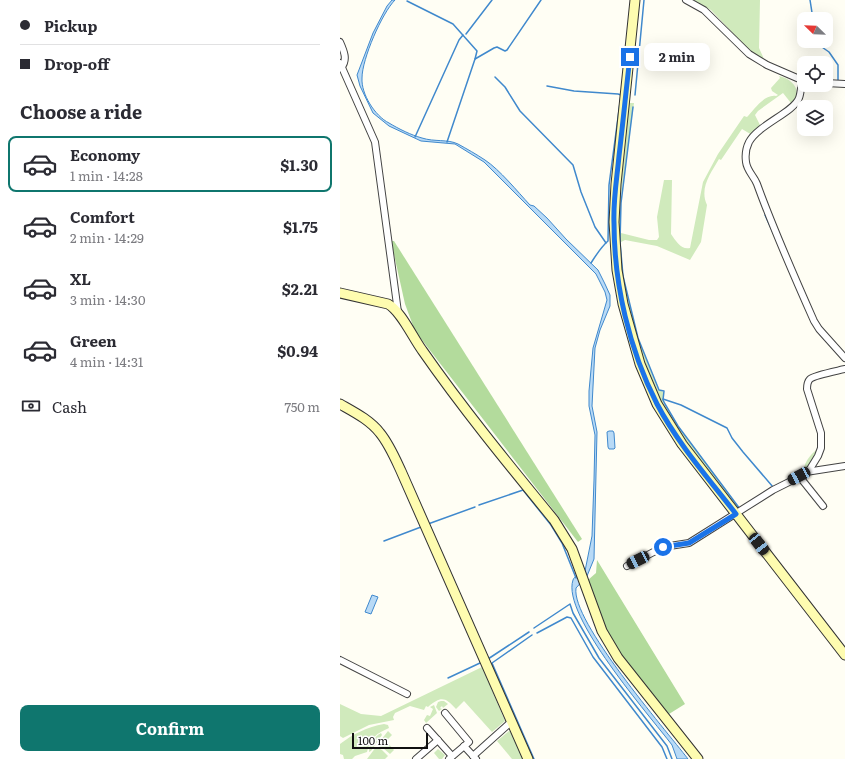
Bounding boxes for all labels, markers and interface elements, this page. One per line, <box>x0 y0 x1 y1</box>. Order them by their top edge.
north arrow <box>797 12 833 48</box>
map controls <box>797 12 833 136</box>
text: Pickup <box>44 14 97 37</box>
callout: 2 min <box>644 43 710 71</box>
text: 2 min <box>659 47 695 66</box>
route end <box>621 48 639 66</box>
text: Drop-off <box>44 52 109 75</box>
button: locate <box>797 56 833 92</box>
text: Choose a ride <box>20 98 142 125</box>
button: layers <box>797 100 833 136</box>
text: Economy <box>70 143 140 166</box>
icon: car <box>22 146 58 182</box>
text: $1.30 <box>280 153 318 176</box>
text: 1 min · 14:28 <box>70 166 143 185</box>
text: Comfort <box>70 205 135 228</box>
icon: car <box>22 208 58 244</box>
text: $1.75 <box>283 215 318 238</box>
text: 2 min · 14:29 <box>70 228 144 247</box>
text: XL <box>70 267 91 290</box>
icon: car <box>22 270 58 306</box>
text: $2.21 <box>282 277 318 300</box>
text: 3 min · 14:30 <box>70 290 145 309</box>
text: Green <box>70 329 117 352</box>
icon: car <box>22 332 58 368</box>
text: $0.94 <box>277 339 318 362</box>
text: 4 min · 14:31 <box>70 352 143 371</box>
icon: cash <box>20 395 42 417</box>
text: Cash <box>52 395 87 418</box>
text: 750 m <box>284 397 320 416</box>
car <box>786 465 812 487</box>
car <box>747 531 771 557</box>
route start <box>654 538 672 556</box>
car <box>625 549 651 571</box>
button: Confirm <box>20 705 320 751</box>
scale bar <box>352 731 428 750</box>
text: 100 m <box>358 732 388 748</box>

